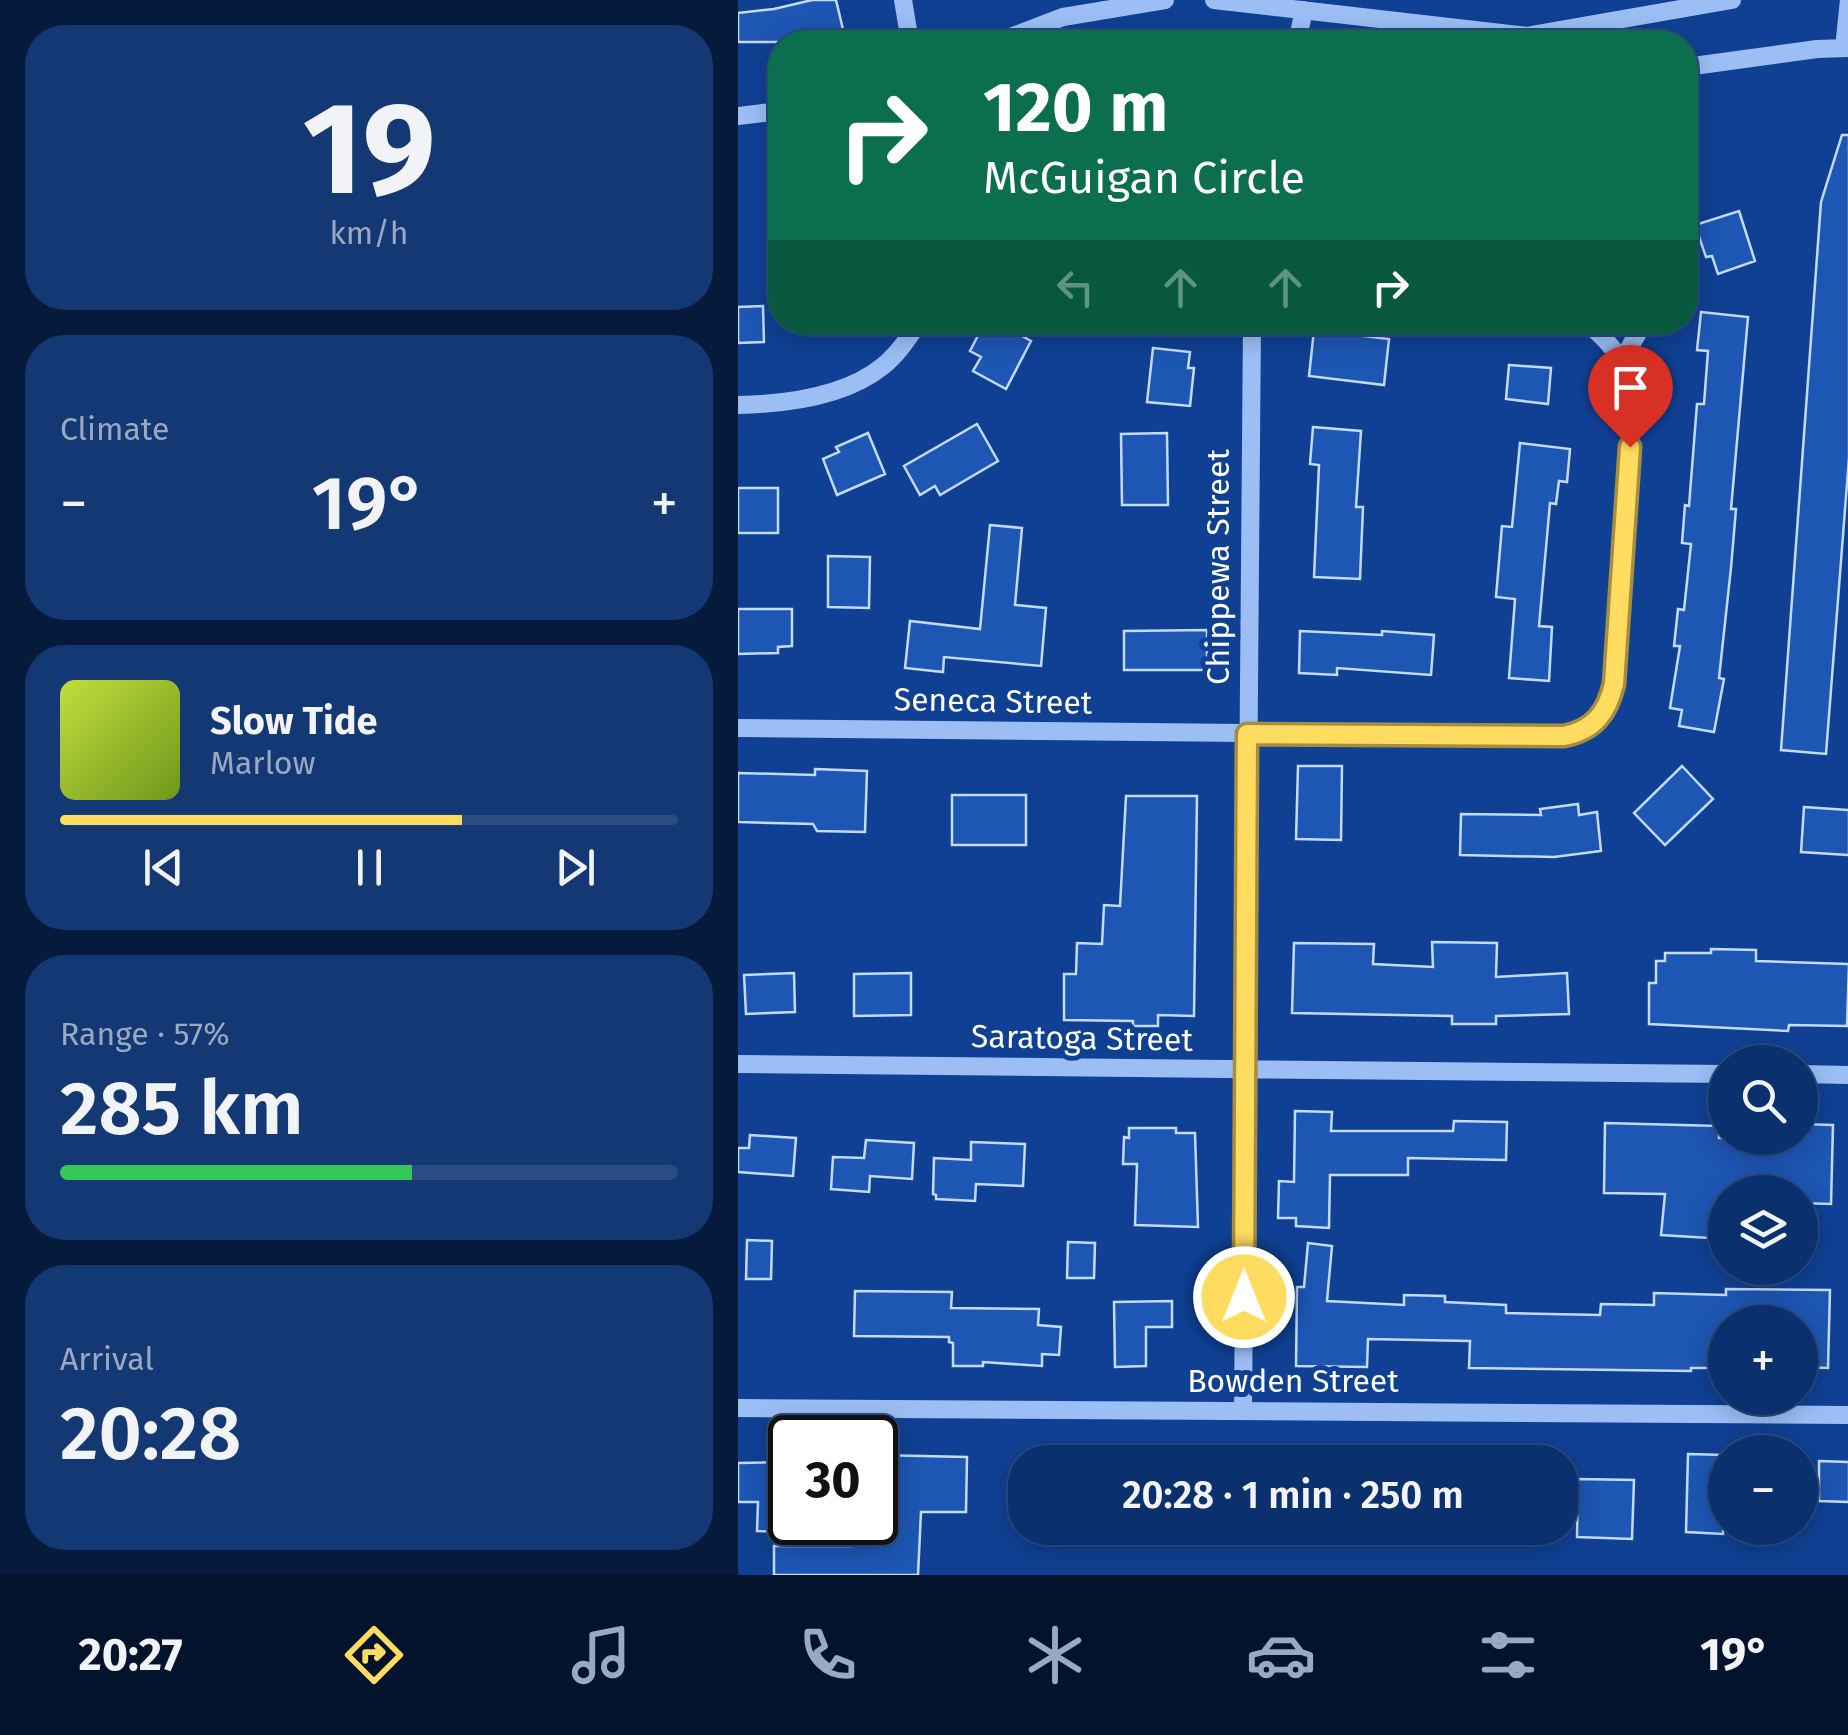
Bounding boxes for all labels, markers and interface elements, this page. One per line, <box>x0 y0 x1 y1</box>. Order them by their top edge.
text: 120 m <box>983 66 1168 150</box>
icon: right <box>818 70 948 200</box>
text: 19 <box>302 71 436 227</box>
text: McGuigan Circle <box>983 151 1305 205</box>
text: km/h <box>329 214 409 252</box>
icon: left <box>1048 260 1103 315</box>
icon: ahead <box>1153 260 1208 315</box>
icon: ahead <box>1258 260 1313 315</box>
icon: right <box>1363 260 1418 315</box>
pin <box>1588 345 1673 448</box>
icon: arrive <box>1603 360 1658 415</box>
text: Climate <box>60 410 169 448</box>
street label: Chippewa Street <box>1199 449 1237 685</box>
text: 19° <box>312 459 426 549</box>
text: − <box>60 471 88 537</box>
text: + <box>651 471 678 537</box>
street label: Seneca Street <box>893 680 1093 722</box>
text: Slow Tide <box>210 698 378 744</box>
text: Marlow <box>210 744 316 782</box>
icon: previous <box>136 840 191 895</box>
icon: pause <box>342 840 397 895</box>
icon: next <box>548 840 603 895</box>
text: Range · 57% <box>60 1015 230 1053</box>
street label: Saratoga Street <box>971 1017 1194 1059</box>
map controls <box>1708 1045 1818 1545</box>
button: search <box>1708 1045 1818 1155</box>
text: 285 km <box>60 1064 304 1154</box>
button: layers <box>1708 1175 1818 1285</box>
position arrow <box>1192 1245 1296 1349</box>
button: + <box>1708 1305 1818 1415</box>
text: Arrival <box>60 1340 154 1378</box>
street label: Bowden Street <box>1187 1362 1399 1400</box>
text: 20:28 <box>60 1389 241 1479</box>
speed limit sign: 30 <box>768 1415 898 1545</box>
button: − <box>1708 1435 1818 1545</box>
text: 20:28 · 1 min · 250 m <box>1122 1472 1464 1518</box>
icon: directions <box>339 1620 409 1690</box>
icon: music <box>566 1620 636 1690</box>
icon: phone <box>793 1620 863 1690</box>
icon: climate <box>1020 1620 1090 1690</box>
icon: car <box>1246 1620 1316 1690</box>
icon: filters <box>1473 1620 1543 1690</box>
text: 20:27 <box>78 1628 183 1682</box>
text: 19° <box>1700 1628 1770 1682</box>

